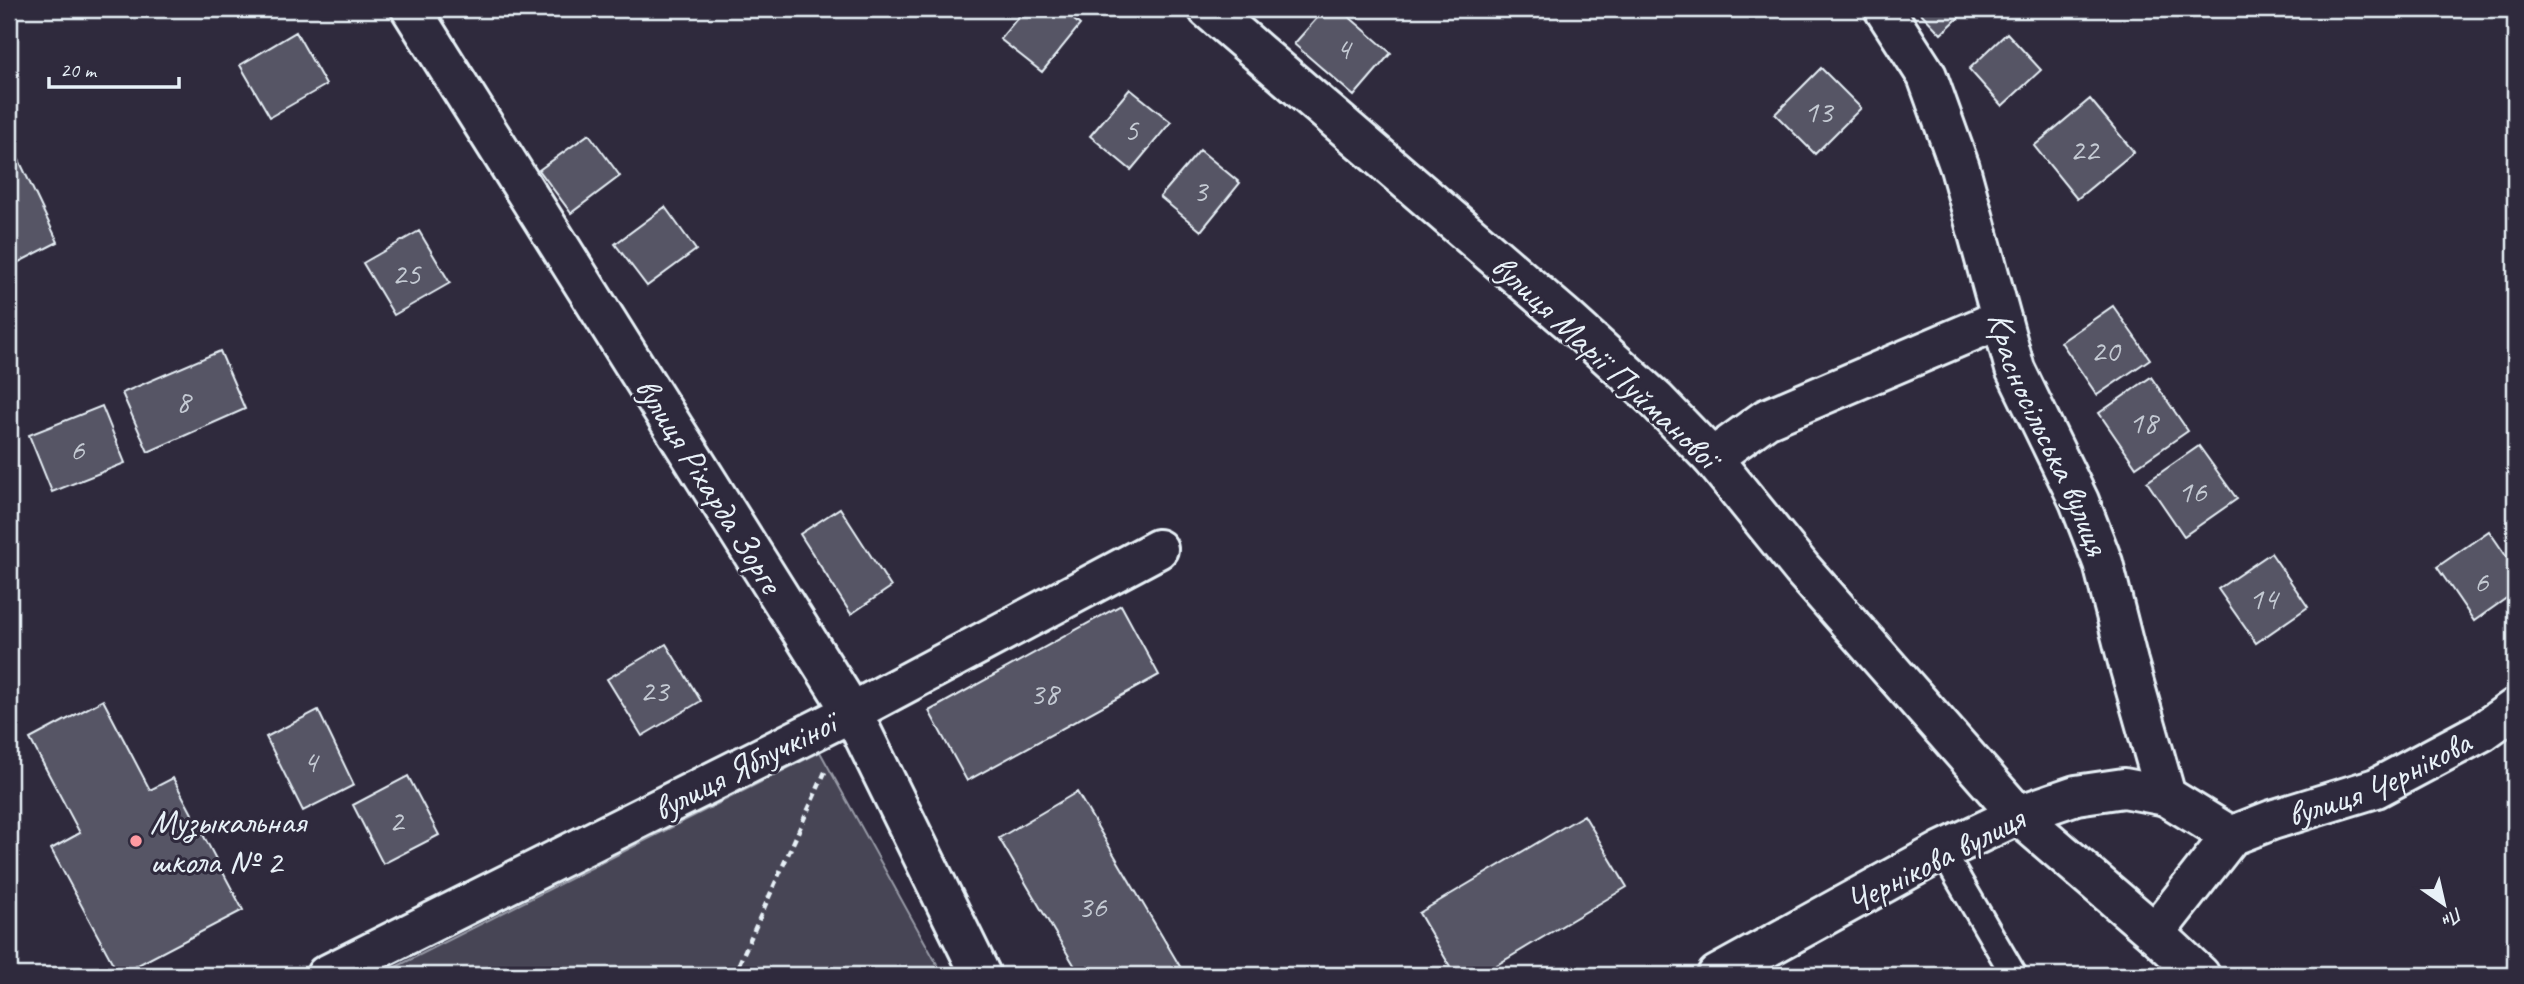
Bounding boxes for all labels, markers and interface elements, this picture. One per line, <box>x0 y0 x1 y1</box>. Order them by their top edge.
house number: 4 <box>1336 28 1354 69</box>
scale bar <box>49 46 178 90</box>
text: 20 m <box>60 57 98 83</box>
house number: 13 <box>1804 91 1835 132</box>
house number: 5 <box>1124 109 1140 150</box>
house number: 22 <box>2070 129 2101 170</box>
house number: 3 <box>1193 170 1210 211</box>
street label: вулиця Марії Пуйманової <box>1482 244 1733 482</box>
house number: 25 <box>392 253 422 294</box>
street label: Красносільська вулиця <box>1978 307 2121 563</box>
house number: 20 <box>2091 330 2122 371</box>
street label: вулиця Ріхарда Зорге <box>625 369 795 604</box>
house number: 8 <box>176 381 193 422</box>
house number: 18 <box>2129 402 2160 443</box>
house number: 6 <box>70 429 86 470</box>
house number: 16 <box>2178 471 2208 512</box>
house number: 6 <box>2474 561 2490 602</box>
house number: 14 <box>2249 578 2281 619</box>
house number: 23 <box>640 670 671 711</box>
house number: 38 <box>1030 673 1061 714</box>
street label: вулиця Яблучкіної <box>645 698 849 831</box>
street label: вулиця Чернікова <box>2282 718 2480 837</box>
house number: 4 <box>303 741 321 782</box>
street label: Чернікова вулиця <box>1839 795 2033 924</box>
place label: Музыкальная школа № 2 <box>150 799 309 884</box>
house number: 2 <box>389 800 406 841</box>
marker: Музыкальная школа № 2 <box>128 833 144 849</box>
north arrow <box>2408 869 2478 939</box>
house number: 36 <box>1078 886 1108 927</box>
text: Пн <box>2437 902 2468 934</box>

